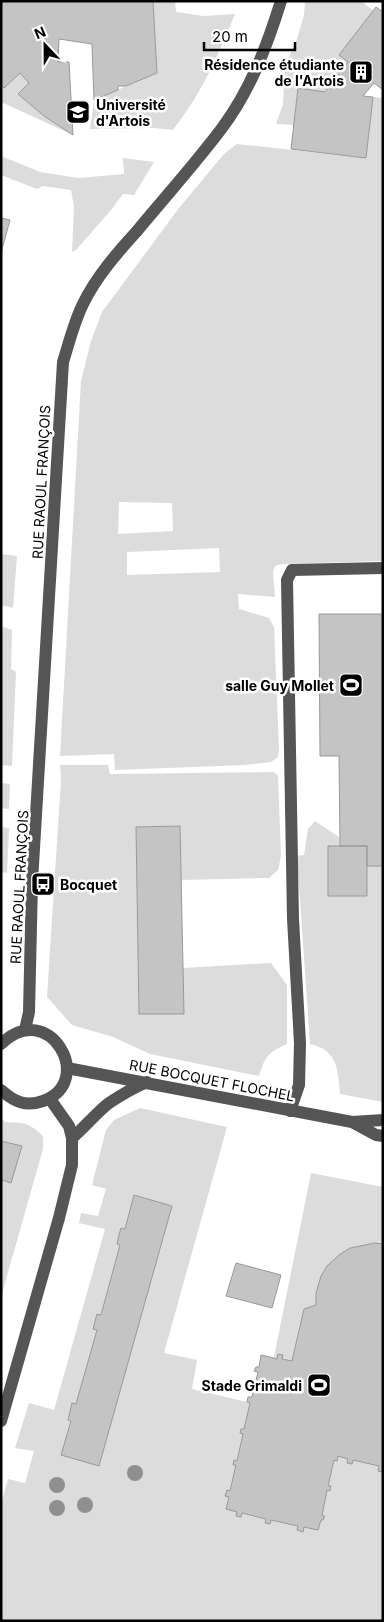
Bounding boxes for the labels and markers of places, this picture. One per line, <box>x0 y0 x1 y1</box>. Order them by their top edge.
place label: Résidence étudiante de l'Artois <box>204 56 344 89</box>
building icon: Résidence étudiante de l'Artois <box>348 59 374 85</box>
place label: Université d'Artois <box>96 96 166 129</box>
school or university icon: Université d'Artois <box>65 99 91 125</box>
sports icon: salle Guy Mollet <box>338 672 364 698</box>
place label: salle Guy Mollet <box>225 677 334 694</box>
bus stop icon: Bocquet <box>30 871 56 897</box>
place label: Bocquet <box>60 876 117 893</box>
sports icon: Stade Grimaldi <box>306 1372 332 1398</box>
place label: Stade Grimaldi <box>202 1377 302 1394</box>

